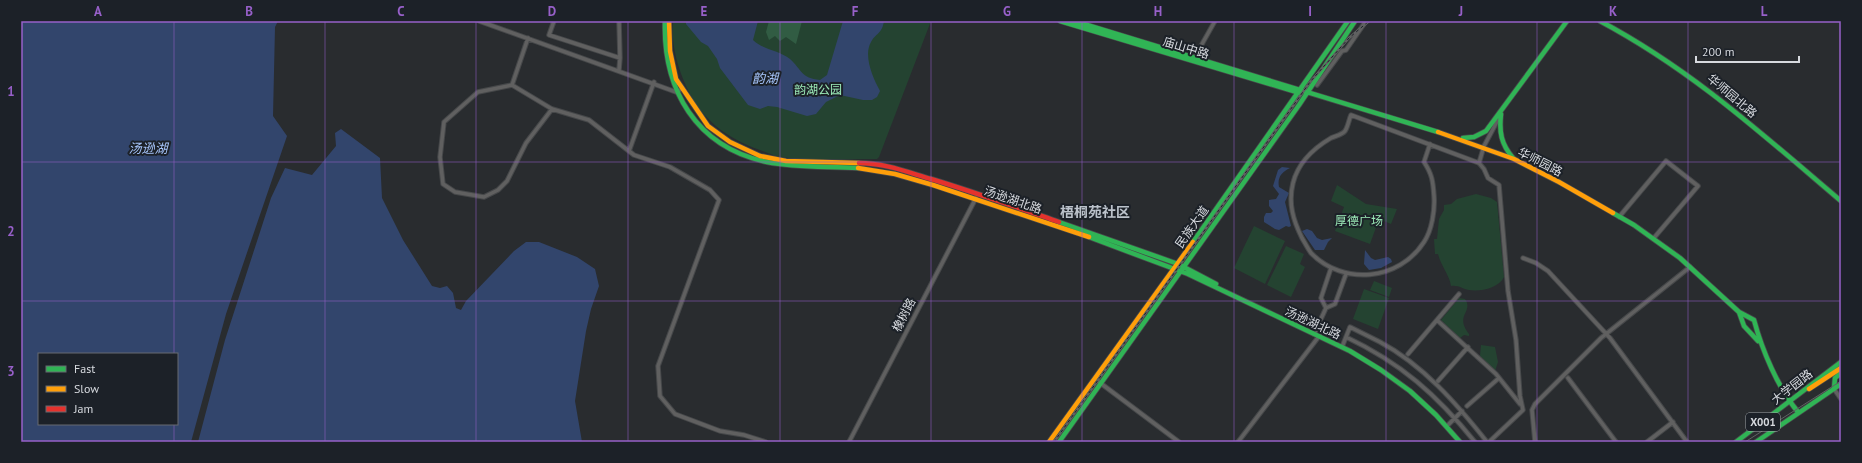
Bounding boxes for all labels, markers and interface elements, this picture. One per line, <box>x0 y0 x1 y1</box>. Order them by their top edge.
text: A <box>94 3 102 20</box>
text: B <box>245 3 253 20</box>
text: C <box>397 3 405 20</box>
text: D <box>548 3 556 20</box>
text: E <box>701 3 708 20</box>
text: F <box>852 3 859 20</box>
text: G <box>1003 3 1011 20</box>
text: H <box>1154 3 1162 20</box>
text: I <box>1308 3 1312 20</box>
text: J <box>1458 3 1463 20</box>
text: K <box>1609 3 1617 20</box>
text: L <box>1761 3 1768 20</box>
street label: 庙山中路 <box>1161 33 1211 62</box>
scale bar <box>1696 38 1799 64</box>
text: 200 m <box>1702 44 1735 59</box>
water label: 韵湖 <box>752 70 780 87</box>
street label: 华师园北路 <box>1705 71 1760 121</box>
park label: 韵湖公园 <box>794 82 842 97</box>
text: 1 <box>7 83 15 100</box>
water label: 汤逊湖 <box>128 140 169 157</box>
street label: 华师园路 <box>1515 144 1565 179</box>
street label: 汤逊湖北路 <box>982 183 1044 216</box>
district label: 梧桐苑社区 <box>1060 203 1130 221</box>
street label: 民族大道 <box>1172 203 1212 251</box>
park label: 厚德广场 <box>1335 213 1383 228</box>
text: 2 <box>7 223 15 240</box>
street label: 橡树路 <box>889 295 918 334</box>
street label: 汤逊湖北路 <box>1283 303 1344 342</box>
legend <box>38 353 178 425</box>
text: Fast <box>74 361 95 376</box>
text: 3 <box>7 363 15 380</box>
street label: 大学园路 <box>1768 366 1815 407</box>
text: Slow <box>74 381 99 396</box>
text: Jam <box>73 401 93 416</box>
road number: X001 <box>1746 413 1780 431</box>

